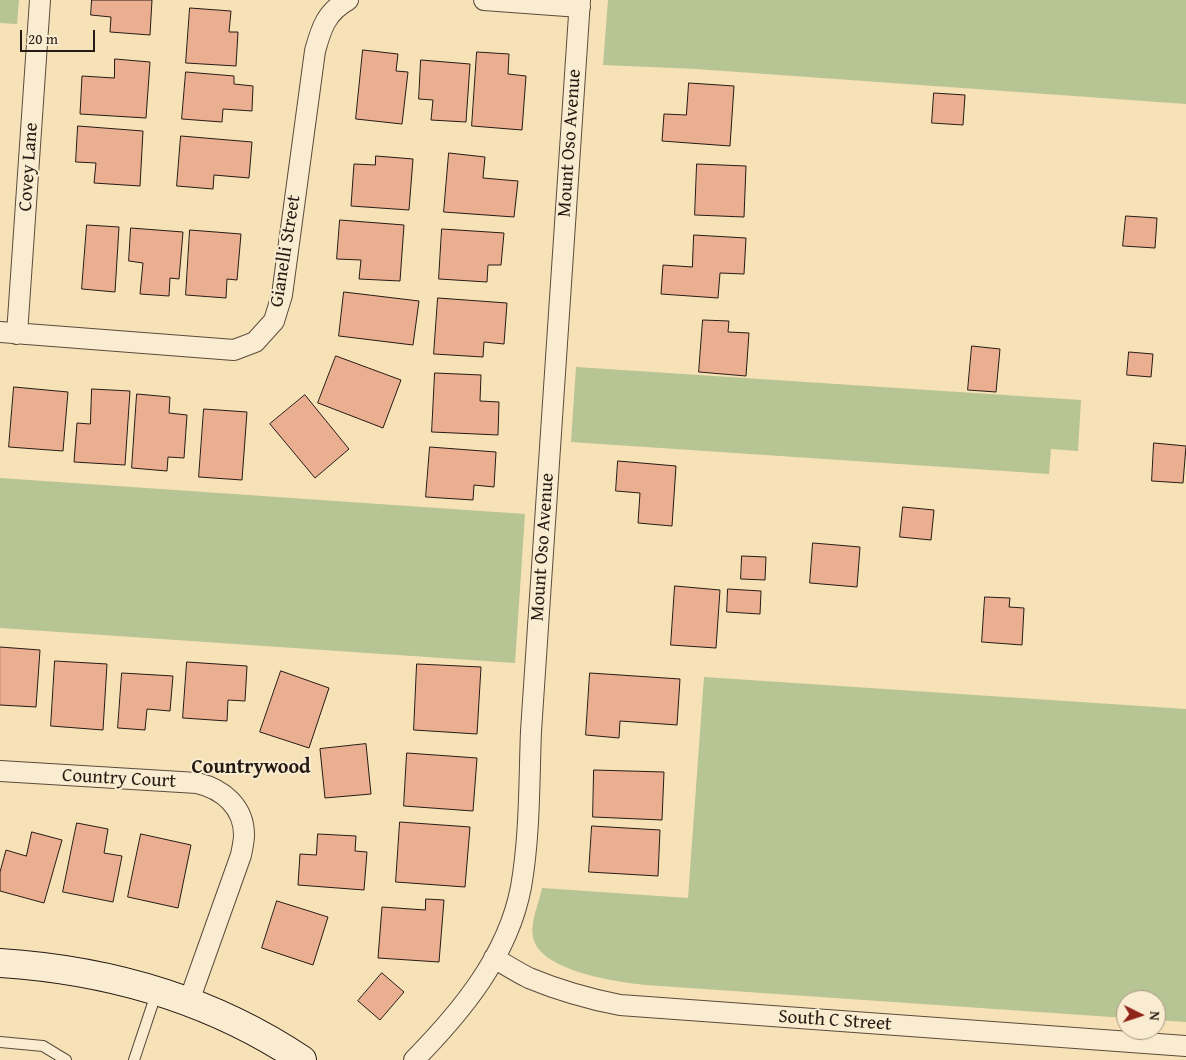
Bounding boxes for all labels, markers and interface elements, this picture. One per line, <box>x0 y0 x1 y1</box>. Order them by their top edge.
scale bar <box>22 20 98 52</box>
text: 20 m <box>28 28 58 49</box>
street label: Mount Oso Avenue <box>553 68 587 218</box>
street label: Covey Lane <box>15 122 43 212</box>
street label: Gianelli Street <box>266 193 306 309</box>
street label: Mount Oso Avenue <box>526 472 560 622</box>
district label: Countrywood <box>191 756 311 780</box>
street label: Country Court <box>61 765 177 793</box>
north arrow <box>1116 990 1166 1040</box>
street label: South C Street <box>778 1006 892 1036</box>
text: N <box>1145 1011 1165 1021</box>

